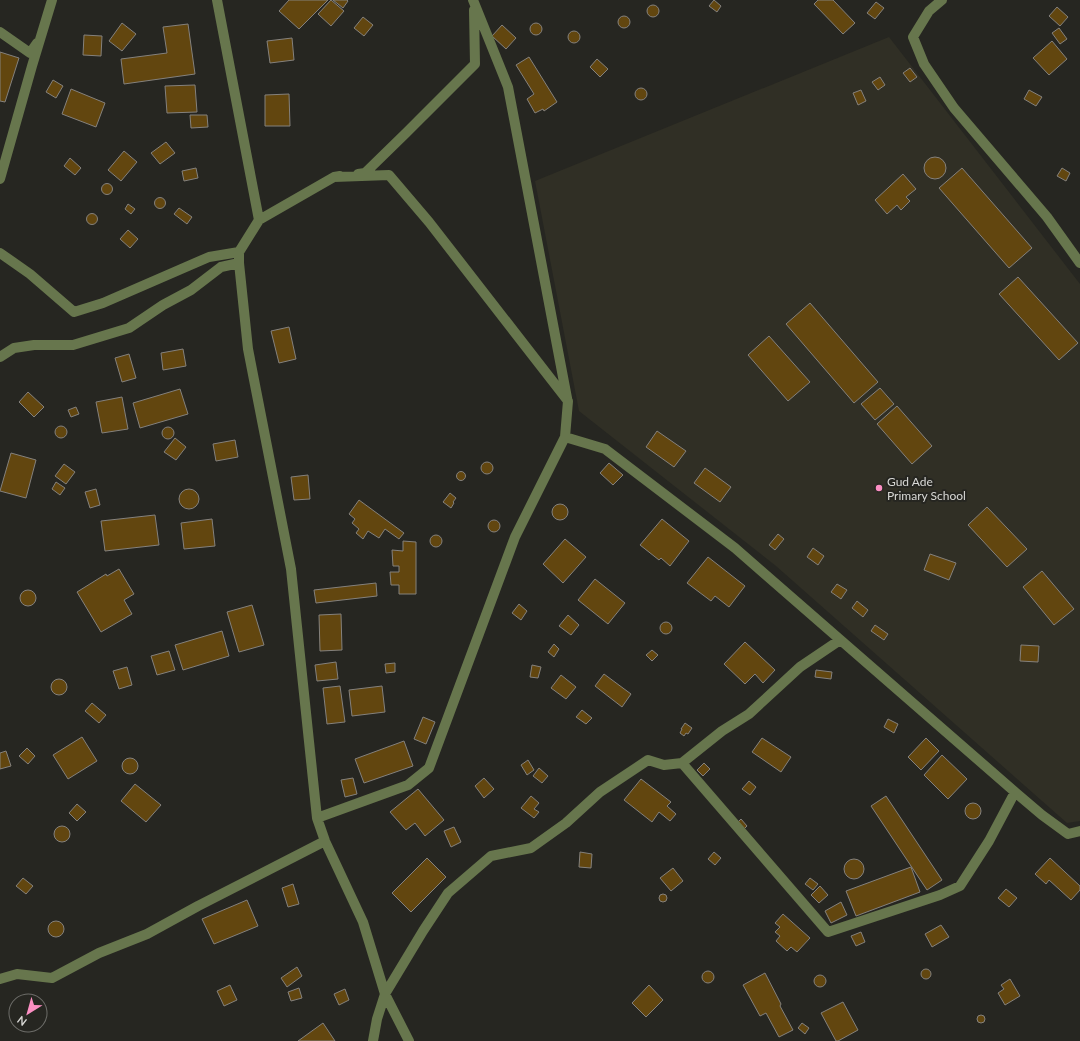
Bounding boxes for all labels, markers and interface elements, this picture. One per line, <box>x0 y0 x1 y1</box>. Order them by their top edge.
place label: Gud Ade Primary School <box>887 474 966 503</box>
marker: Gud Ade Primary School <box>874 483 884 493</box>
north arrow <box>8 993 48 1033</box>
text: N <box>14 1014 29 1029</box>

